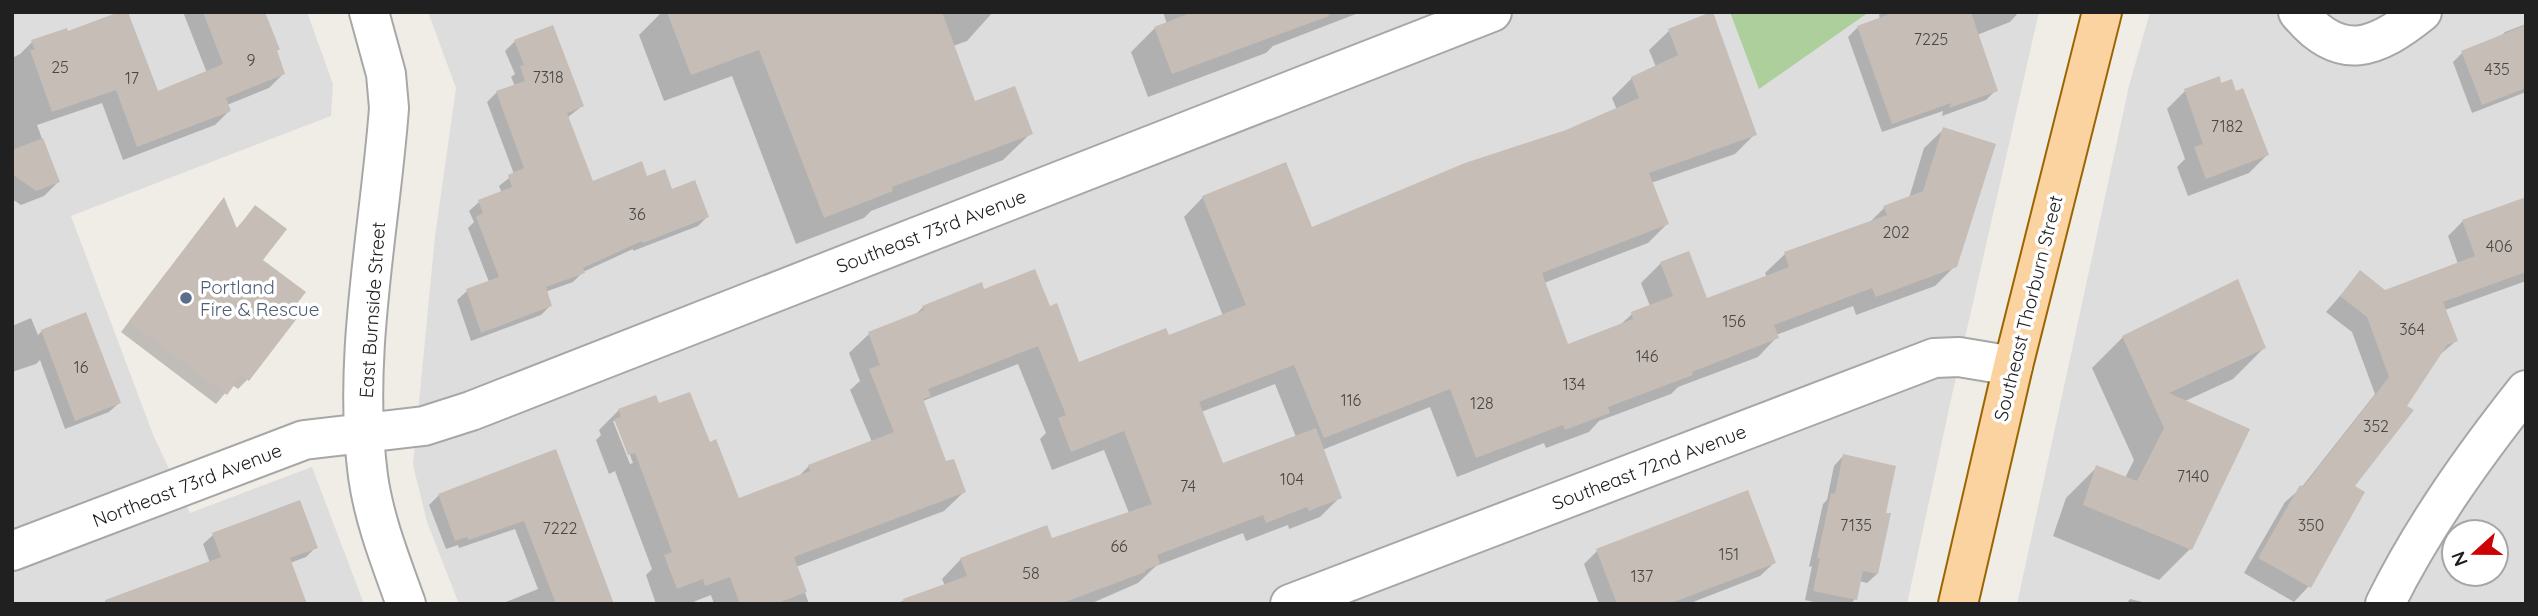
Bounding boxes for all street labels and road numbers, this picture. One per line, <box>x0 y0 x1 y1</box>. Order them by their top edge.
street label: Southeast 73rd Avenue <box>833 184 1029 278</box>
street label: Southeast Thorburn Street <box>1988 193 2068 423</box>
street label: East Burnside Street <box>354 221 390 399</box>
street label: Southeast 72nd Avenue <box>1549 419 1749 515</box>
street label: Northeast 73rd Avenue <box>89 438 285 532</box>

